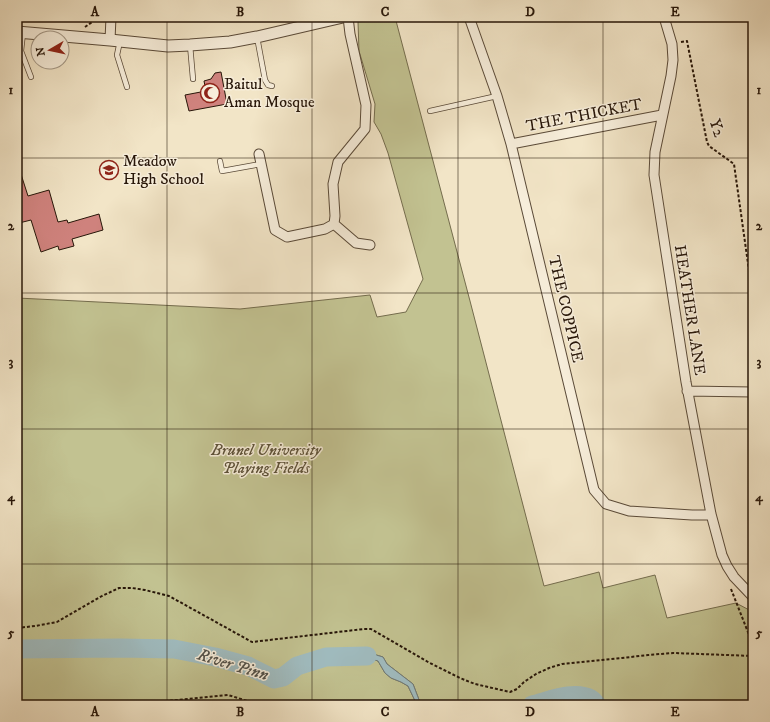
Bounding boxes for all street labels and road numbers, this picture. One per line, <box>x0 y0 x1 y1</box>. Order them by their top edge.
street label: THE THICKET <box>524 94 644 136</box>
street label: Y2 <box>705 116 729 140</box>
street label: HEATHER LANE <box>670 243 710 377</box>
street label: THE COPPICE <box>544 254 588 364</box>

